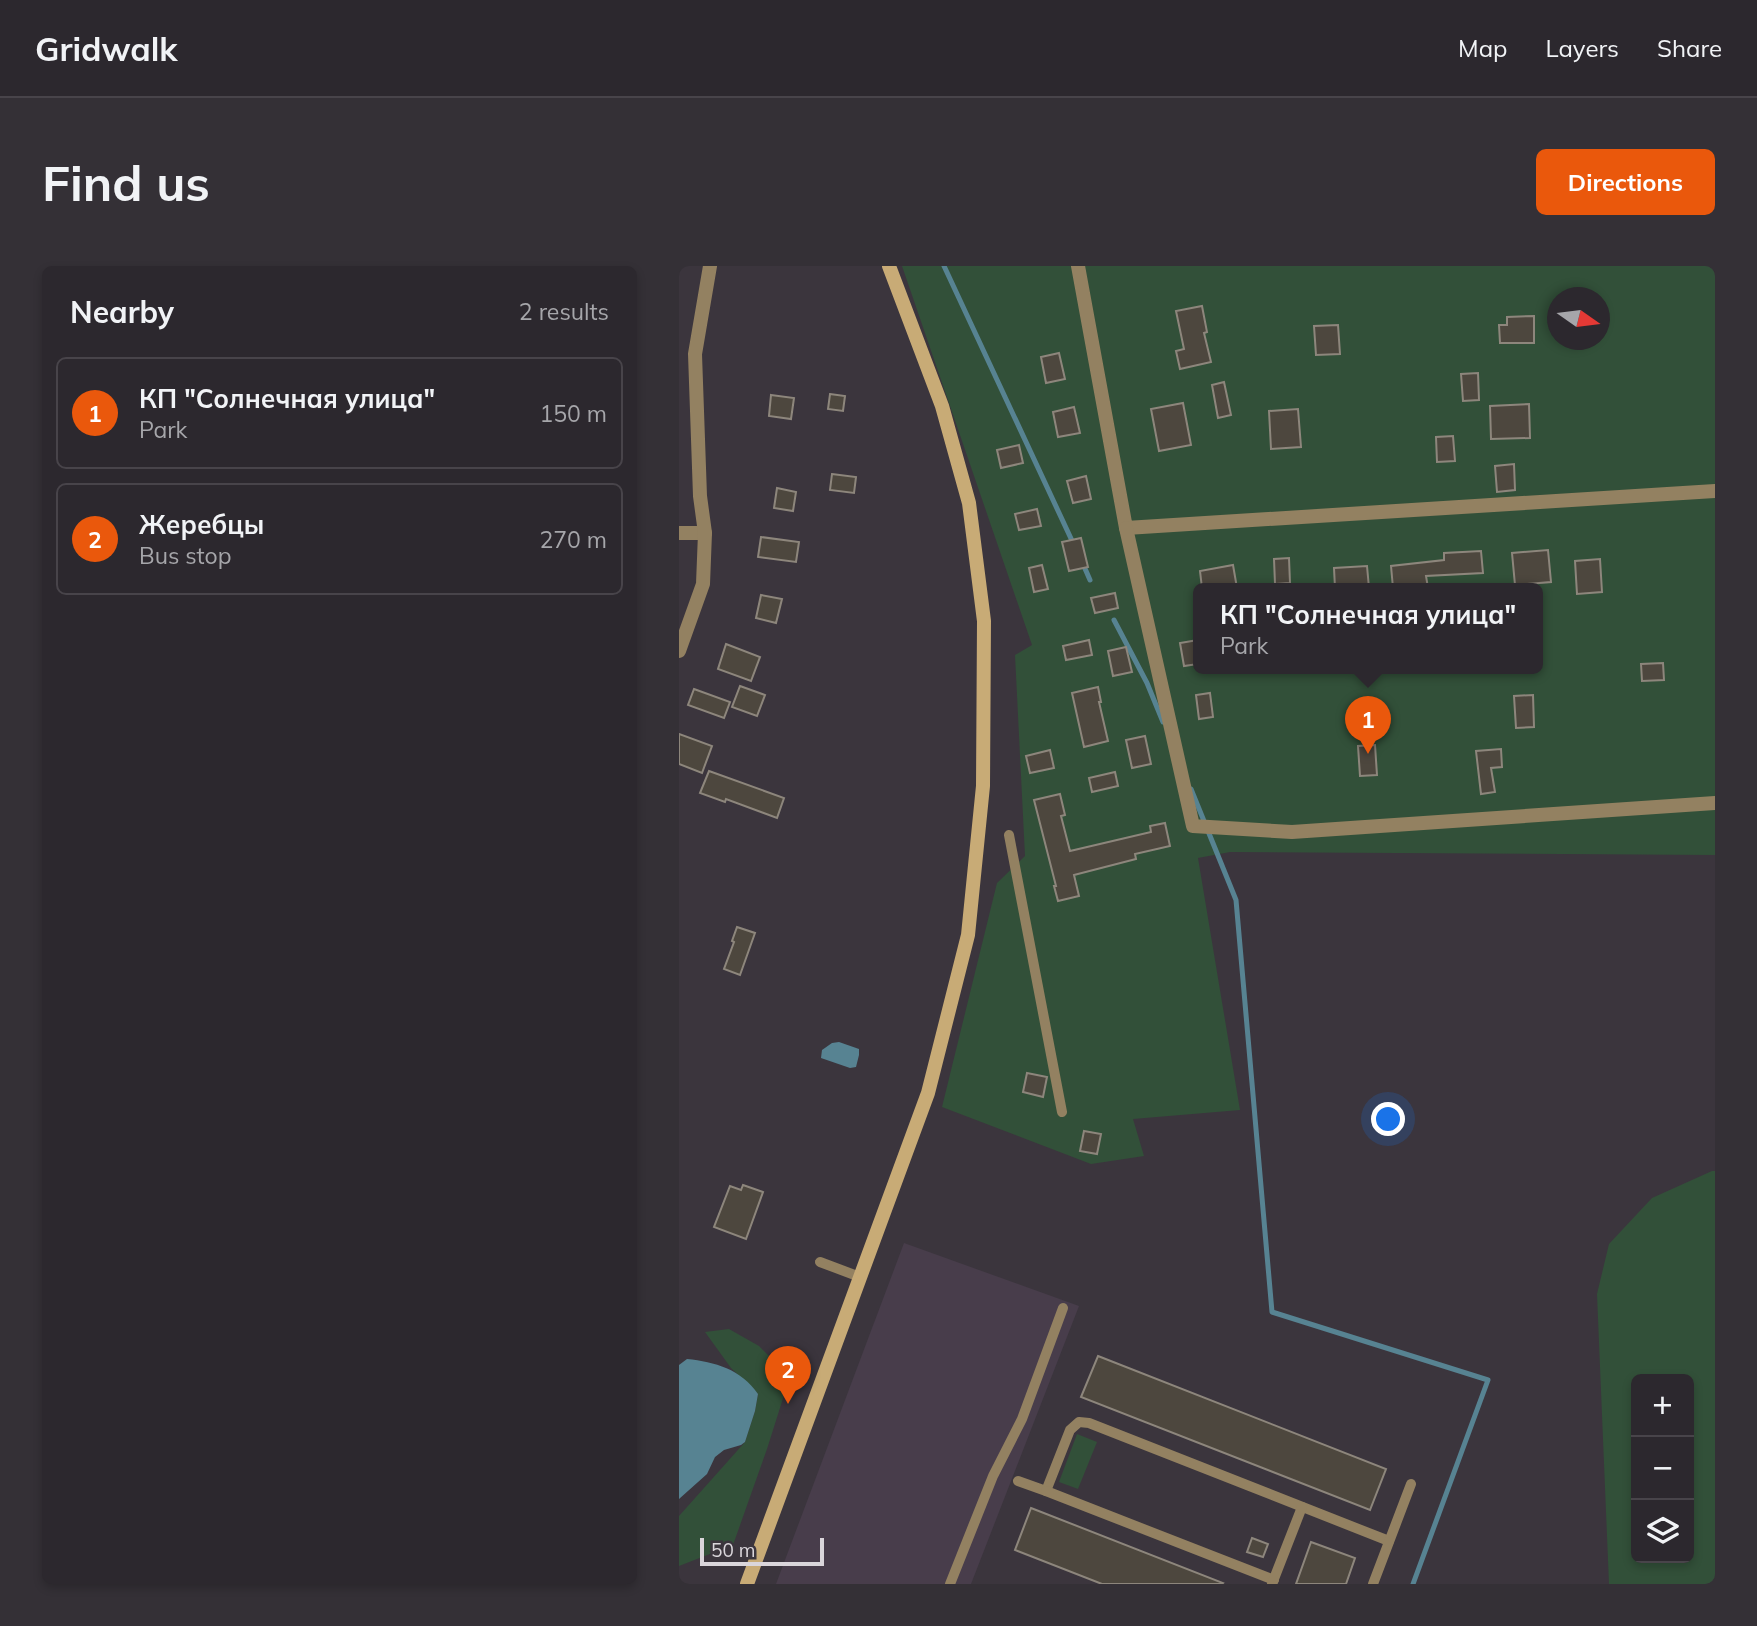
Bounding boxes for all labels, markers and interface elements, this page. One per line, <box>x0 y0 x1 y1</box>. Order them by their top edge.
text: Gridwalk <box>35 28 178 69</box>
text: Map <box>1458 33 1507 63</box>
text: Layers <box>1545 33 1619 63</box>
text: Share <box>1657 33 1722 63</box>
button: Directions <box>1536 149 1715 215</box>
text: Find us <box>42 152 210 213</box>
north arrow <box>1547 287 1610 350</box>
text: Nearby <box>70 293 174 331</box>
text: 2 results <box>519 297 609 326</box>
text: КП "Солнечная улица" <box>139 382 435 415</box>
text: 1 <box>88 399 102 428</box>
text: 150 m <box>539 399 607 428</box>
text: Park <box>139 415 187 444</box>
text: Жеребцы <box>139 508 264 541</box>
text: 2 <box>88 525 102 554</box>
text: 270 m <box>539 525 607 554</box>
text: Bus stop <box>139 541 231 570</box>
popup <box>1193 583 1543 674</box>
text: КП "Солнечная улица" <box>1220 598 1516 631</box>
text: Park <box>1220 631 1268 660</box>
pin: 1 <box>1345 696 1391 754</box>
your location <box>1371 1102 1405 1136</box>
pin: 2 <box>765 1346 811 1404</box>
map controls <box>1631 1374 1694 1563</box>
button: + <box>1631 1374 1694 1437</box>
button: − <box>1631 1437 1694 1500</box>
button: layers <box>1631 1500 1694 1563</box>
scale bar <box>700 1535 824 1567</box>
text: 50 m <box>711 1538 755 1562</box>

